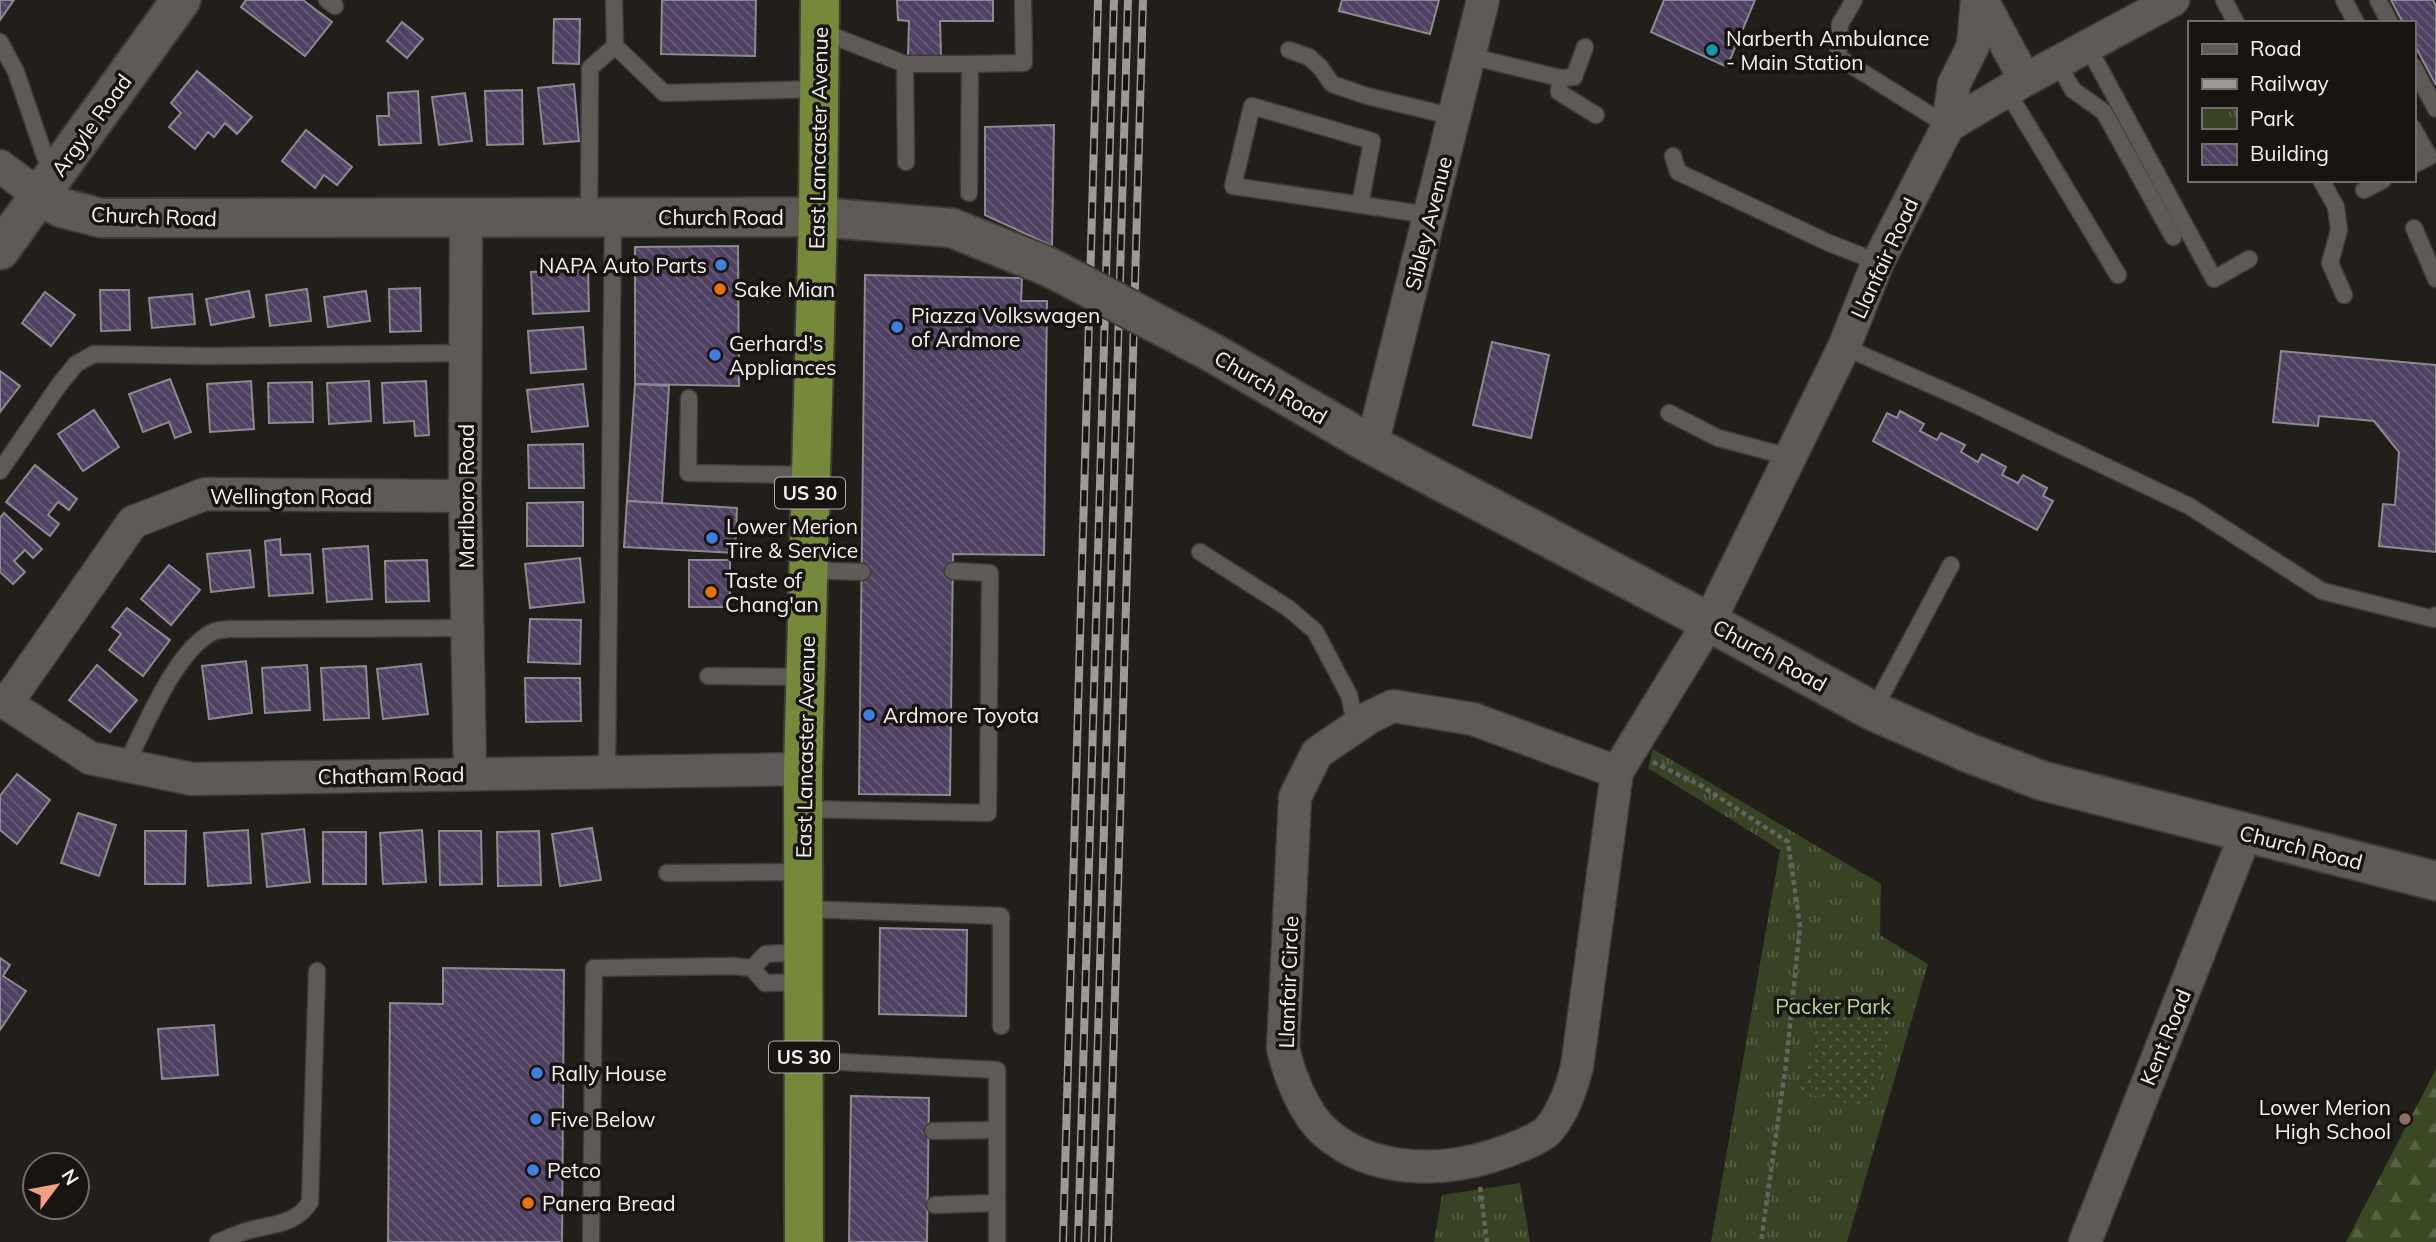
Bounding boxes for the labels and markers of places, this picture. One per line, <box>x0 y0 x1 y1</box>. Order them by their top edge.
place label: Narberth Ambulance - Main Station <box>1726 25 1929 75</box>
marker: Narberth Ambulance - Main Station <box>1704 42 1720 58</box>
place label: NAPA Auto Parts <box>539 252 707 278</box>
marker: NAPA Auto Parts <box>713 257 729 273</box>
place label: Sake Mian <box>734 276 835 302</box>
marker: Sake Mian <box>712 281 728 297</box>
place label: Piazza Volkswagen of Ardmore <box>911 302 1100 352</box>
marker: Piazza Volkswagen of Ardmore <box>889 319 905 335</box>
place label: Gerhard's Appliances <box>729 330 837 380</box>
marker: Gerhard's Appliances <box>707 347 723 363</box>
place label: Lower Merion Tire & Service <box>726 513 858 563</box>
marker: Lower Merion Tire & Service <box>704 530 720 546</box>
place label: Taste of Chang'an <box>725 567 819 617</box>
marker: Taste of Chang'an <box>703 584 719 600</box>
place label: Ardmore Toyota <box>883 702 1039 728</box>
marker: Ardmore Toyota <box>861 707 877 723</box>
place label: Rally House <box>551 1060 667 1086</box>
marker: Rally House <box>529 1065 545 1081</box>
place label: Lower Merion High School <box>2259 1094 2391 1144</box>
place label: Five Below <box>550 1106 656 1132</box>
marker: Five Below <box>528 1111 544 1127</box>
marker: Lower Merion High School <box>2397 1111 2413 1127</box>
place label: Petco <box>547 1157 601 1183</box>
marker: Petco <box>525 1162 541 1178</box>
place label: Panera Bread <box>542 1190 676 1216</box>
marker: Panera Bread <box>520 1195 536 1211</box>

